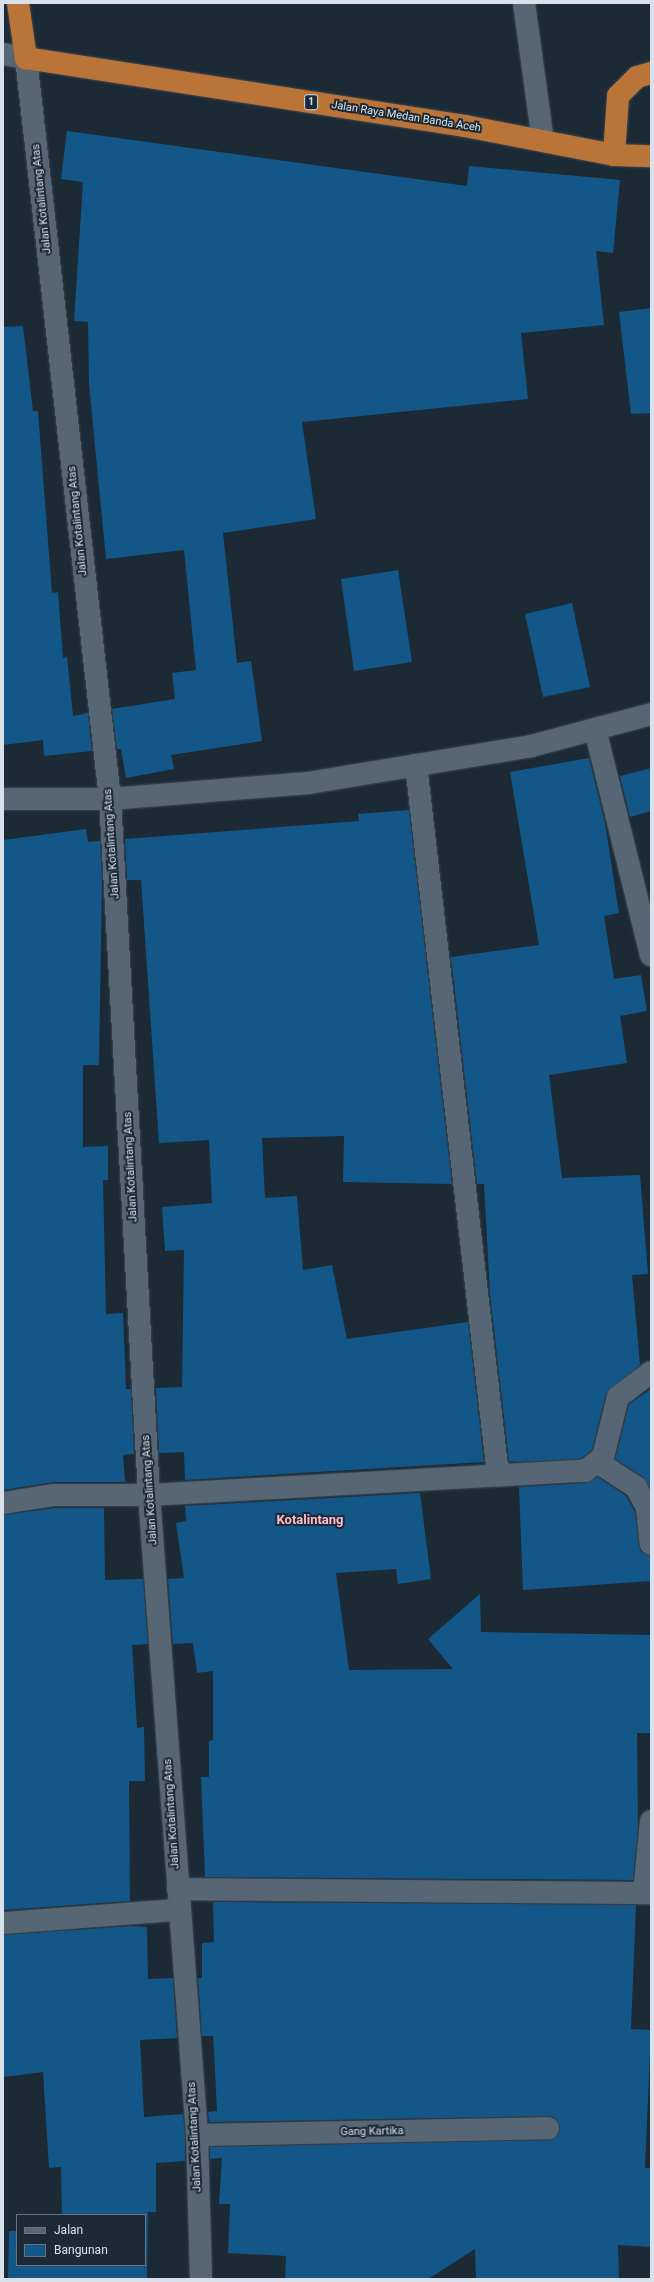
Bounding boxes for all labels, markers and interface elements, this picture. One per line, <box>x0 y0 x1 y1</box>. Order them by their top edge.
road number: 1 <box>304 94 318 110</box>
street label: Jalan Raya Medan Banda Aceh <box>330 99 482 135</box>
street label: Jalan Kotalintang Atas <box>30 143 54 255</box>
street label: Jalan Kotalintang Atas <box>66 465 90 577</box>
street label: Jalan Kotalintang Atas <box>102 788 122 900</box>
street label: Jalan Kotalintang Atas <box>122 1112 140 1222</box>
street label: Jalan Kotalintang Atas <box>140 1434 160 1546</box>
district label: Kotalintang <box>276 1512 344 1528</box>
street label: Jalan Kotalintang Atas <box>162 1758 182 1870</box>
street label: Jalan Kotalintang Atas <box>186 2082 204 2192</box>
street label: Gang Kartika <box>340 2125 404 2139</box>
legend <box>16 2214 146 2266</box>
text: Jalan <box>54 2223 83 2237</box>
text: Bangunan <box>54 2243 108 2257</box>

